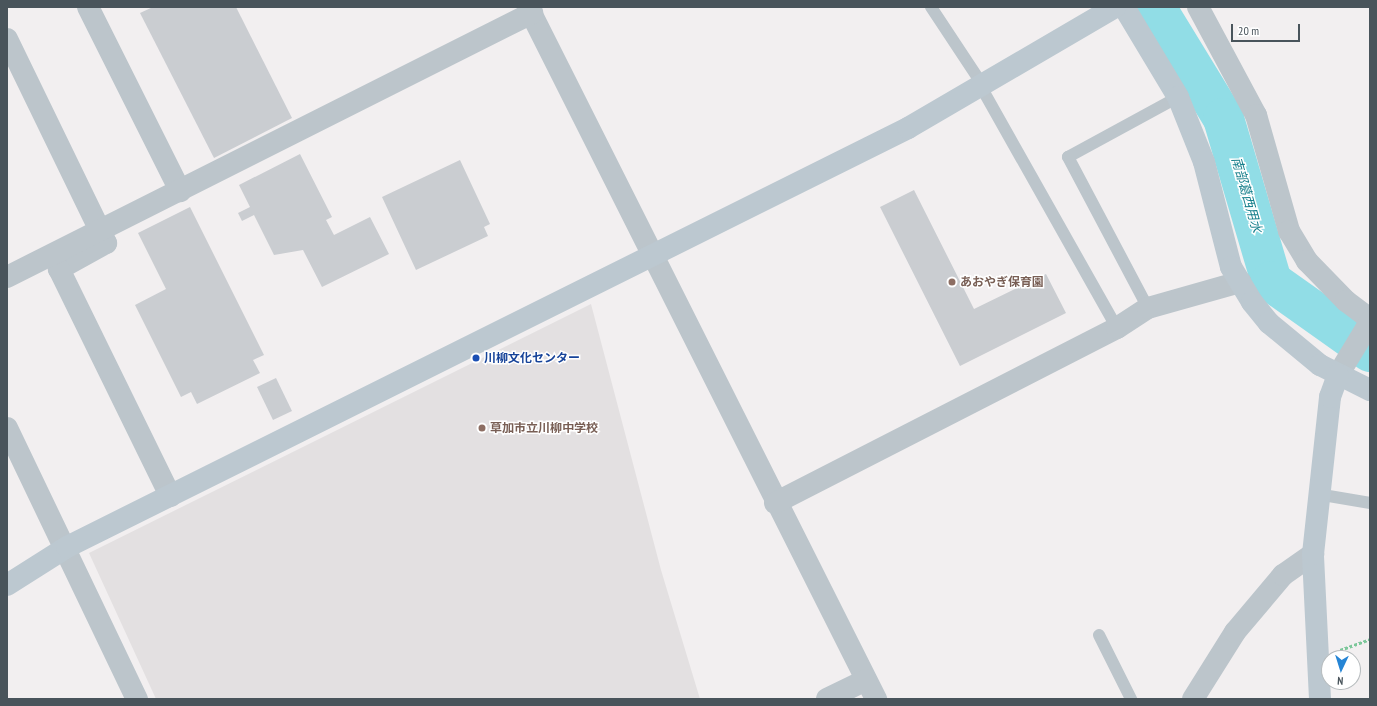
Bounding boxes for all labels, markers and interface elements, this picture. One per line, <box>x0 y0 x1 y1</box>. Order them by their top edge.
scale bar <box>1233 16 1302 42</box>
text: 20 m <box>1238 23 1259 38</box>
water label: 南部葛西用水 <box>1228 155 1264 235</box>
place label: あおやぎ保育園 <box>960 275 1044 289</box>
marker: あおやぎ保育園 <box>947 277 957 287</box>
place label: 川柳文化センター <box>484 351 580 365</box>
marker: 川柳文化センター <box>471 353 481 363</box>
place label: 草加市立川柳中学校 <box>490 421 598 435</box>
marker: 草加市立川柳中学校 <box>477 423 487 433</box>
north arrow <box>1321 650 1361 690</box>
text: N <box>1337 674 1344 688</box>

